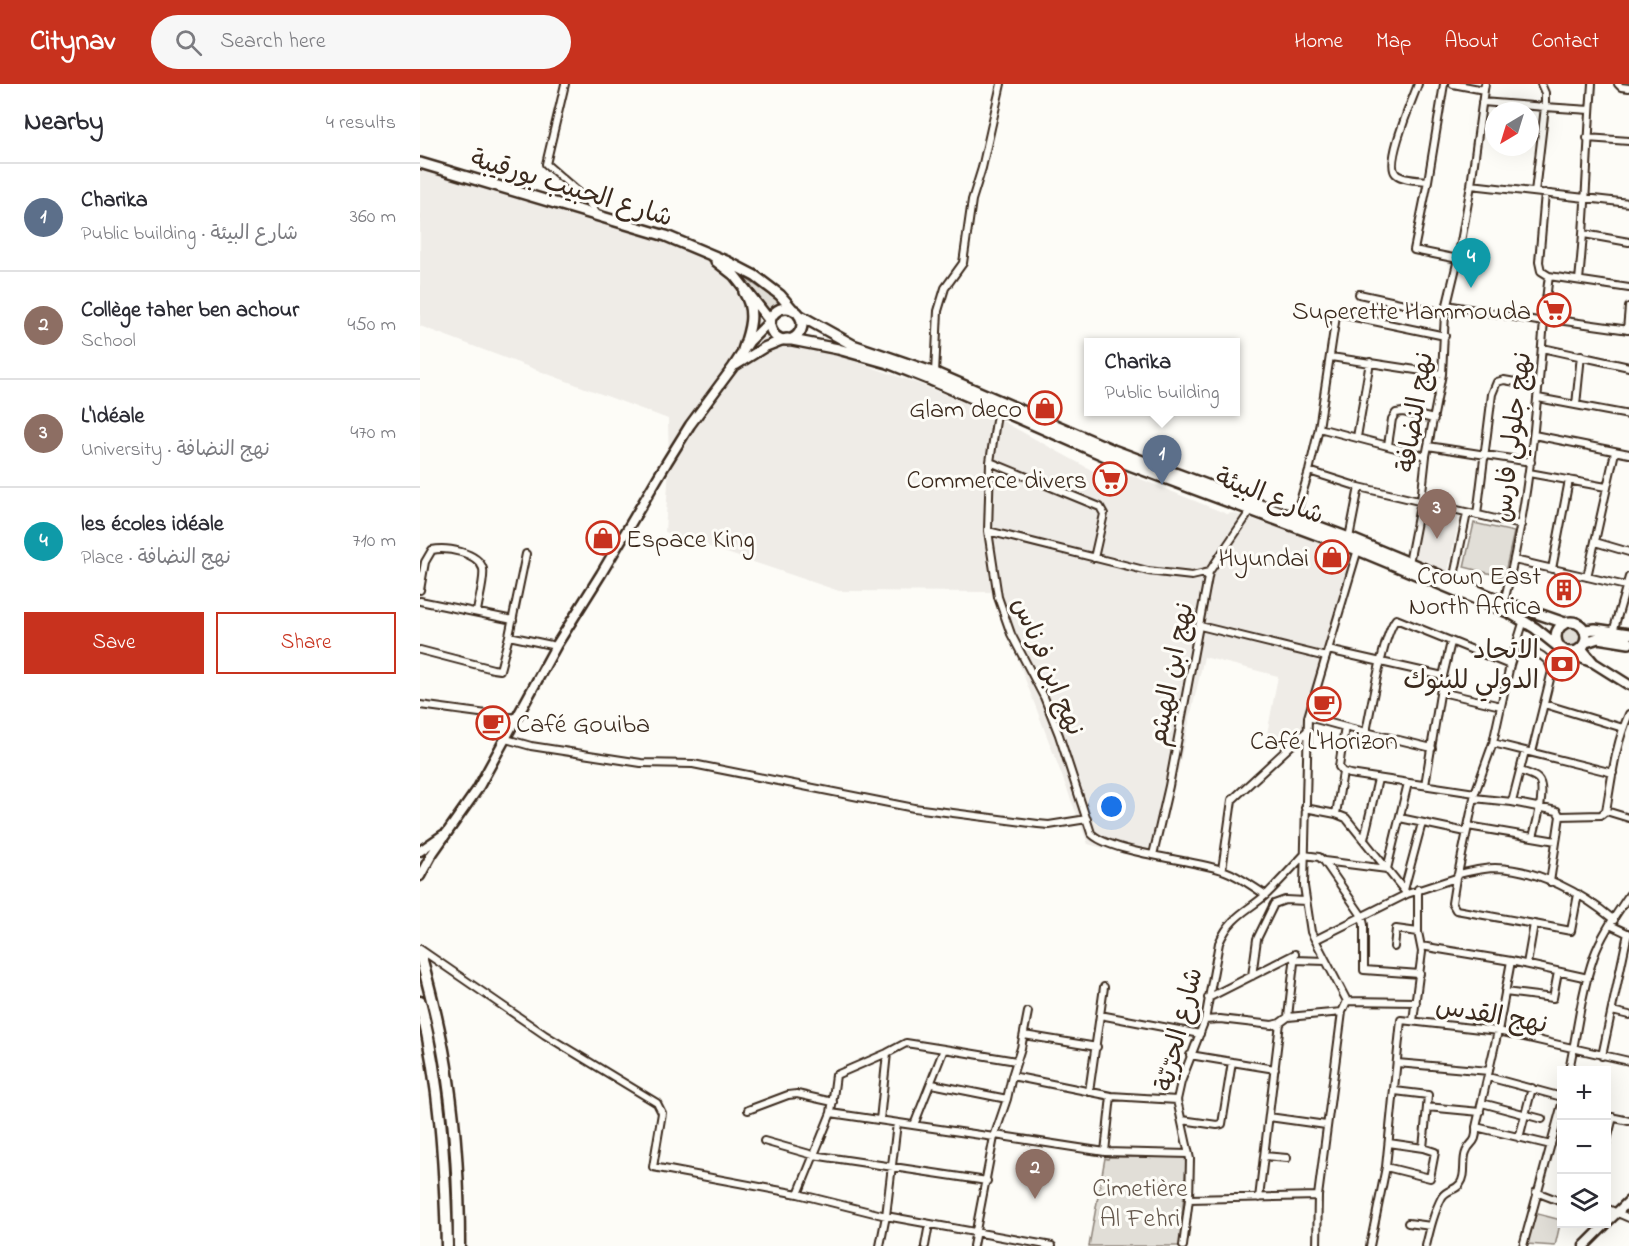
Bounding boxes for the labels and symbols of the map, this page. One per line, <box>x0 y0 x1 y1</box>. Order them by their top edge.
north arrow <box>1485 102 1539 156</box>
street label: شارع الحبيب بورقيبة <box>465 141 677 239</box>
pin: 4 <box>1452 238 1490 288</box>
supermarket icon: Superette Hammouda <box>1536 292 1572 328</box>
place label: Superette Hammouda <box>1292 294 1531 332</box>
street label: نهج النضافة <box>1389 350 1445 475</box>
street label: نهج جلولي فارس <box>1485 350 1544 525</box>
shop icon: Glam deco <box>1027 390 1063 426</box>
place label: Glam deco <box>909 392 1022 430</box>
pin: 1 <box>1142 436 1182 485</box>
street label: شارع البيئة <box>1209 460 1329 536</box>
supermarket icon: Commerce divers <box>1092 461 1128 497</box>
place label: Commerce divers <box>906 463 1087 501</box>
pin: 3 <box>1418 490 1456 539</box>
shop icon: Espace King <box>585 520 621 556</box>
place label: Espace King <box>626 522 755 560</box>
shop icon: Hyundai <box>1314 539 1350 575</box>
place label: Hyundai <box>1218 541 1309 579</box>
place label: Crown East North Africa <box>1409 559 1541 627</box>
building icon: Crown East North Africa <box>1546 572 1582 608</box>
street label: نهج ابن فرناس <box>1000 592 1092 742</box>
street label: نهج ابن الهيثم <box>1140 600 1205 750</box>
place label: الاتحاد الدولي للبنوك <box>1403 633 1539 702</box>
bank icon: الاتحاد الدولي للبنوك <box>1544 646 1580 682</box>
cafe icon: Café L'Horizon <box>1306 686 1342 722</box>
cafe icon: Café Gouiba <box>475 705 511 741</box>
place label: Café Gouiba <box>516 707 650 745</box>
place label: Café L'Horizon <box>1250 724 1398 762</box>
your location <box>1097 792 1126 821</box>
street label: شارع الحرّيّة <box>1147 964 1215 1096</box>
street label: نهج القدس <box>1433 988 1550 1045</box>
pin: 2 <box>1016 1150 1054 1199</box>
park label: Cimetière Al Fehri <box>1092 1171 1188 1239</box>

